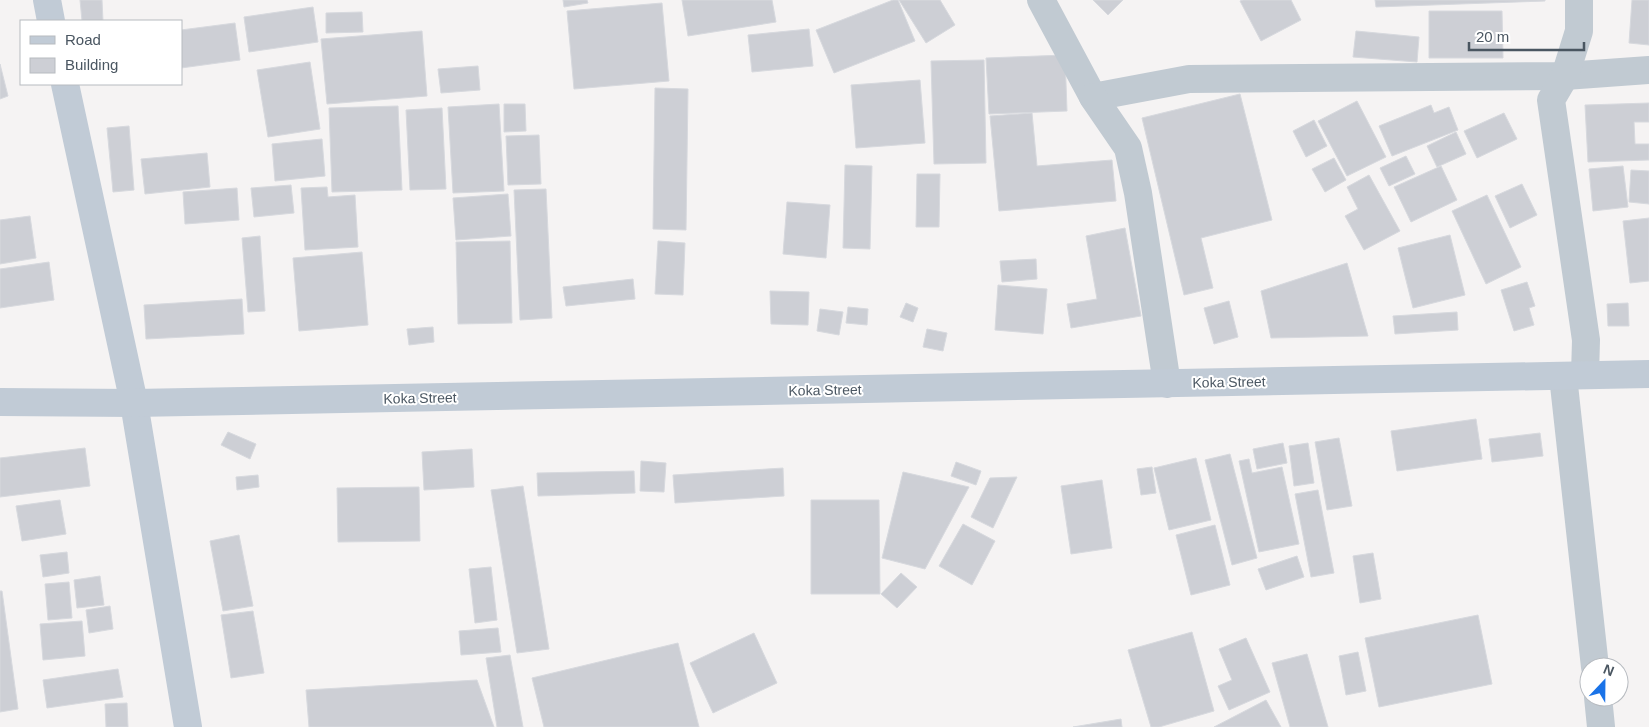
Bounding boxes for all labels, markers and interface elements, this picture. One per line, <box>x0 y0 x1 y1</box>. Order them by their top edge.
legend <box>20 20 182 85</box>
scale bar <box>1469 20 1584 52</box>
text: 20 m <box>1476 28 1509 45</box>
text: Road <box>65 31 101 48</box>
text: Building <box>65 56 118 73</box>
street label: Koka Street <box>1192 373 1266 391</box>
street label: Koka Street <box>788 381 862 399</box>
street label: Koka Street <box>383 389 457 407</box>
north arrow <box>1579 657 1629 707</box>
text: N <box>1601 661 1617 679</box>

